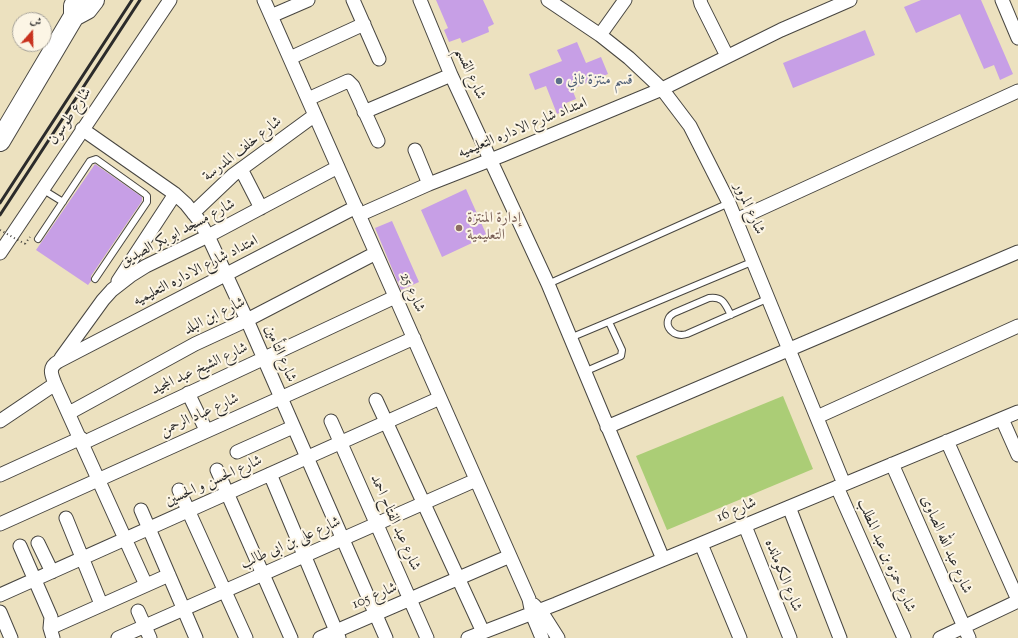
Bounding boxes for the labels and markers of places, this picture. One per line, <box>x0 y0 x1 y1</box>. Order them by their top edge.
place label: قسم منتزة ثاني <box>567 72 633 90</box>
marker: قسم منتزة ثاني <box>554 76 564 86</box>
place label: إدارة المنتزة التعليمية <box>467 210 521 245</box>
marker: إدارة المنتزة التعليمية <box>454 223 464 233</box>

